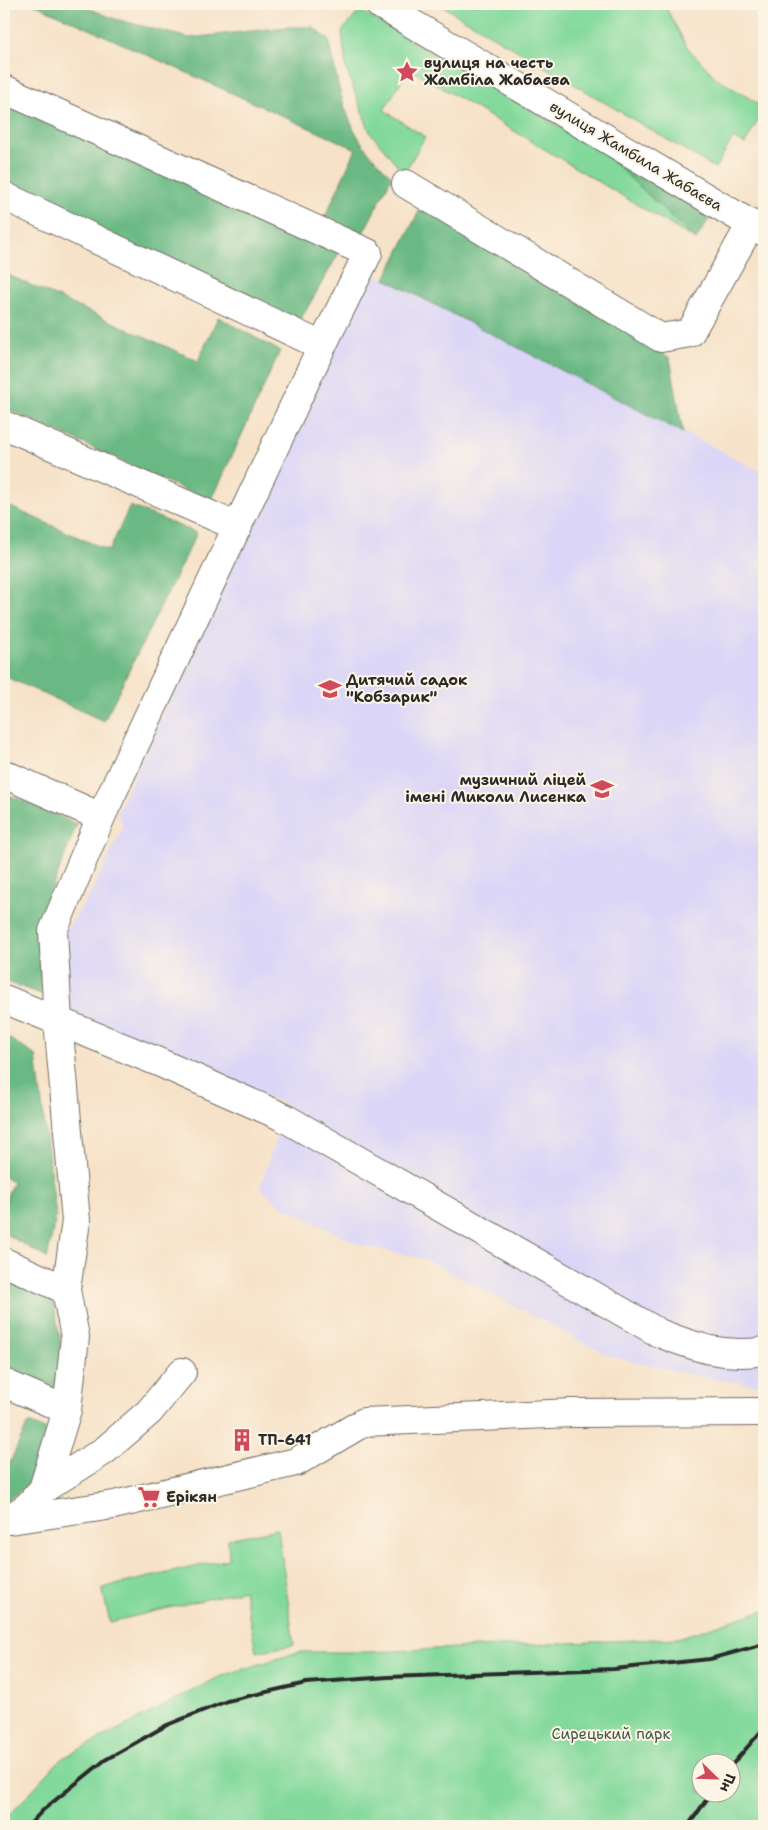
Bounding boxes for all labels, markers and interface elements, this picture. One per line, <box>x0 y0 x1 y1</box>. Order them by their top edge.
place label: вулиця на честь Жамбіла Жабаєва <box>424 53 570 90</box>
place icon: вулиця на честь Жамбіла Жабаєва <box>394 59 420 85</box>
street label: вулиця Жамбила Жабаєва <box>546 96 727 216</box>
place label: Дитячий садок "Кобзарик" <box>346 670 468 707</box>
school or university icon: Дитячий садок "Кобзарик" <box>317 676 343 702</box>
place label: музичний ліцей імені Миколи Лисенка <box>405 770 587 807</box>
school or university icon: музичний ліцей імені Миколи Лисенка <box>589 776 615 802</box>
building icon: ТП-641 <box>229 1427 255 1453</box>
place label: ТП-641 <box>258 1430 312 1450</box>
supermarket icon: Ерікян <box>136 1484 162 1510</box>
place label: Ерікян <box>166 1487 217 1507</box>
park label: Сирецький парк <box>552 1724 670 1744</box>
north arrow <box>690 1752 740 1802</box>
text: Пн <box>716 1771 740 1795</box>

